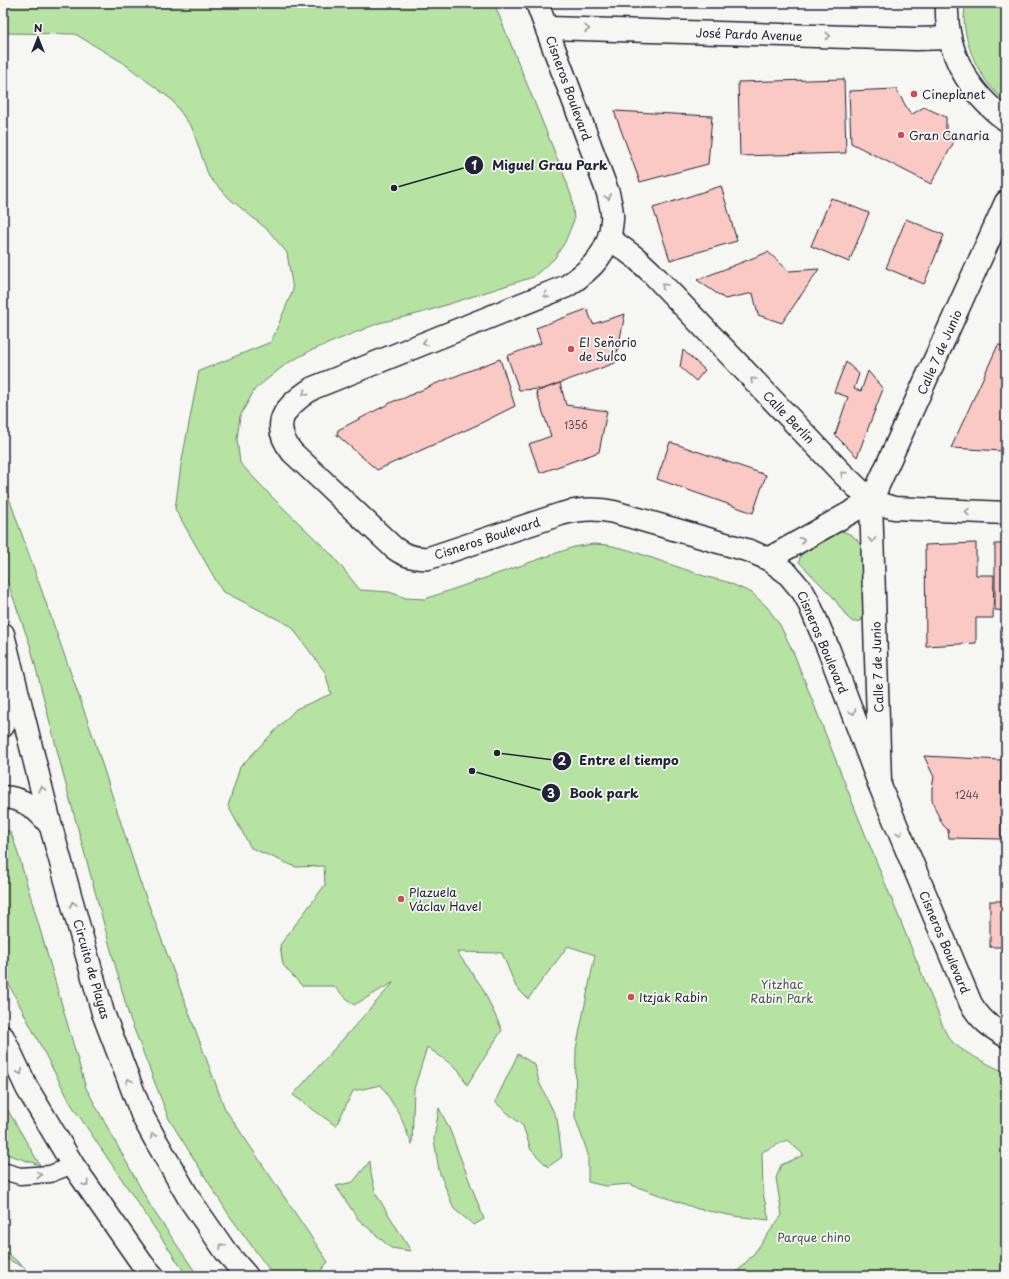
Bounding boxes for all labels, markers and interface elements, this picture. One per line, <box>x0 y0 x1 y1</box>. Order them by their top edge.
north arrow <box>18 18 58 58</box>
text: N <box>34 19 43 36</box>
street label: José Pardo Avenue <box>695 23 803 45</box>
one-way arrow <box>584 25 590 33</box>
one-way arrow <box>825 32 831 40</box>
street label: Cisneros Boulevard <box>542 33 597 144</box>
place label: Cineplanet <box>922 85 986 103</box>
marker: Cineplanet <box>909 89 919 99</box>
place label: Gran Canaria <box>909 126 990 144</box>
marker: Gran Canaria <box>896 130 906 140</box>
callout: Miguel Grau Park <box>464 153 616 178</box>
text: Miguel Grau Park <box>492 155 608 174</box>
text: 1 <box>471 156 477 174</box>
one-way arrow <box>604 193 612 200</box>
one-way arrow <box>661 283 669 291</box>
one-way arrow <box>542 290 550 298</box>
street label: Calle 7 de Junio <box>912 306 966 397</box>
place label: El Señorio de Sulco <box>579 333 637 365</box>
one-way arrow <box>422 338 429 346</box>
marker: El Señorio de Sulco <box>566 344 576 354</box>
one-way arrow <box>750 377 758 385</box>
street label: Calle Berlín <box>759 387 819 447</box>
one-way arrow <box>303 388 310 395</box>
house number: 1356 <box>564 417 588 432</box>
one-way arrow <box>840 471 848 479</box>
one-way arrow <box>964 508 970 516</box>
street label: Cisneros Boulevard <box>432 512 543 564</box>
one-way arrow <box>798 537 805 544</box>
one-way arrow <box>868 537 876 543</box>
street label: Cisneros Boulevard <box>793 588 853 697</box>
street label: Calle 7 de Junio <box>866 621 888 713</box>
one-way arrow <box>848 709 856 716</box>
callout: Entre el tiempo <box>552 748 687 773</box>
text: Entre el tiempo <box>579 750 679 769</box>
text: 2 <box>558 751 567 769</box>
callout: Book park <box>541 781 647 806</box>
text: Book park <box>569 783 639 802</box>
text: 3 <box>547 784 555 802</box>
one-way arrow <box>38 786 47 793</box>
house number: 1244 <box>955 787 979 802</box>
one-way arrow <box>896 830 904 837</box>
place label: Plazuela Václav Havel <box>409 883 481 915</box>
street label: Cisneros Boulevard <box>915 888 975 997</box>
marker: Plazuela Václav Havel <box>396 894 406 904</box>
one-way arrow <box>70 901 78 907</box>
street label: Circuito de Playas <box>69 917 115 1022</box>
park label: Yitzhac Rabin Park <box>750 975 814 1007</box>
place label: Itzjak Rabin <box>639 988 708 1006</box>
marker: Itzjak Rabin <box>626 992 636 1002</box>
one-way arrow <box>15 1068 23 1076</box>
one-way arrow <box>126 1078 134 1085</box>
one-way arrow <box>150 1133 158 1140</box>
one-way arrow <box>36 1170 42 1179</box>
one-way arrow <box>81 1180 89 1187</box>
park label: Parque chino <box>777 1228 851 1246</box>
one-way arrow <box>219 1243 227 1250</box>

